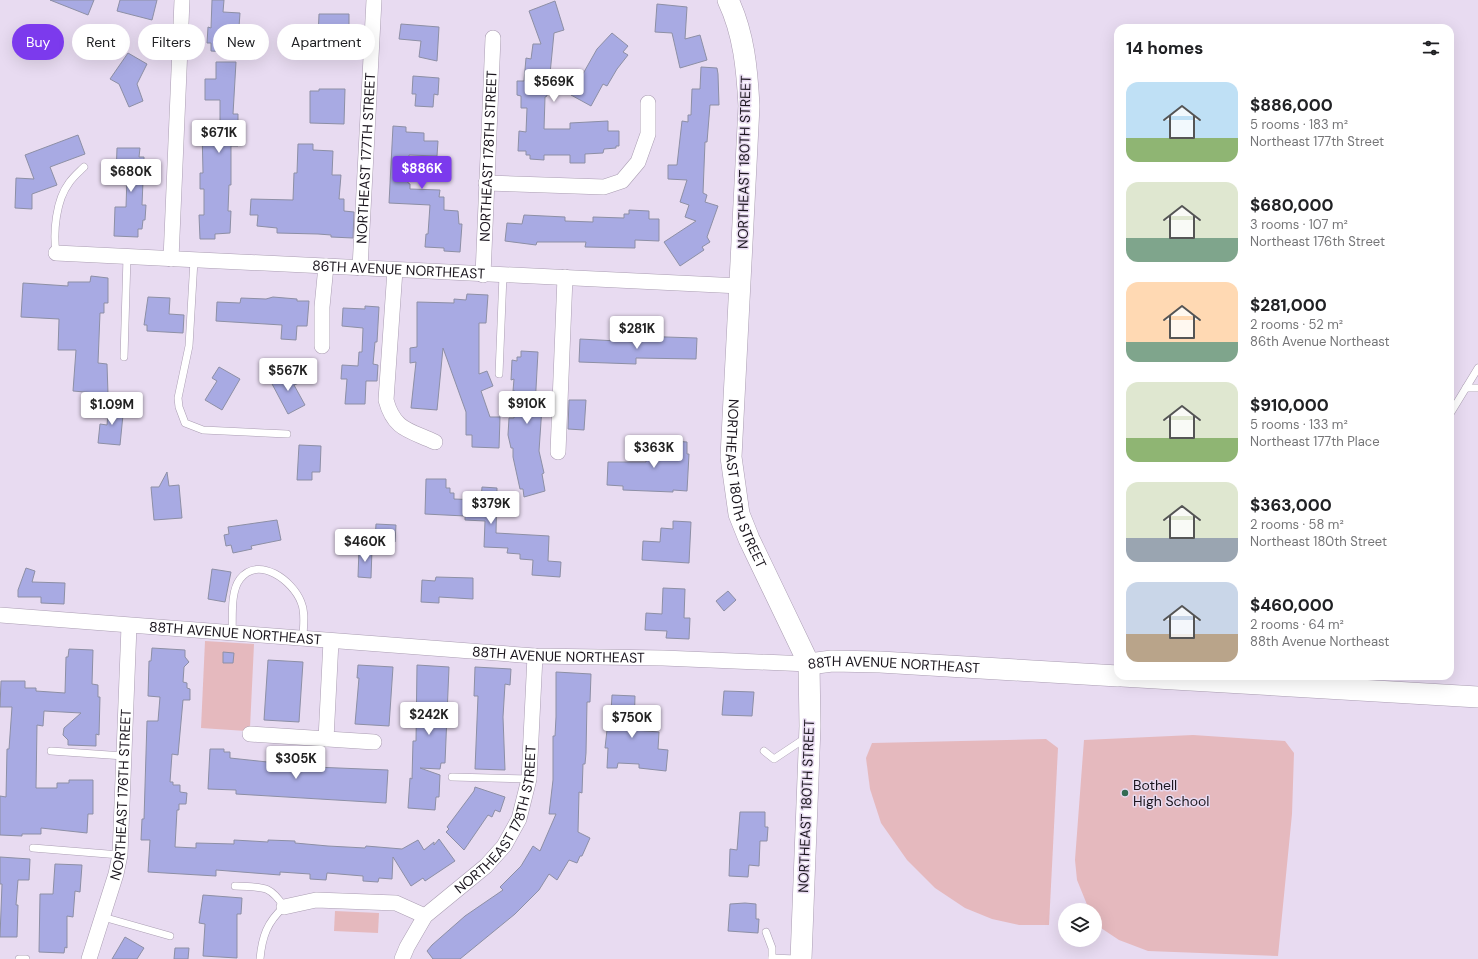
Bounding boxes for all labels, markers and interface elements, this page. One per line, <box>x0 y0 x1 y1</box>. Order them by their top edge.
chip: Buy <box>12 24 64 60</box>
chip: Rent <box>72 24 130 60</box>
chip: Filters <box>138 24 205 60</box>
chip: New <box>213 24 269 60</box>
chip: Apartment <box>277 24 375 60</box>
text: 14 homes <box>1126 37 1203 59</box>
icon: filters <box>1420 37 1442 59</box>
pin: $569K <box>526 69 582 103</box>
street label: NORTHEAST 178TH STREET <box>475 70 501 242</box>
street label: NORTHEAST 177TH STREET <box>352 72 379 244</box>
text: $569K <box>534 73 574 90</box>
street label: NORTHEAST 180TH STREET <box>733 75 755 249</box>
text: $886,000 <box>1250 94 1333 116</box>
icon: home <box>1158 98 1206 146</box>
text: 5 rooms · 183 m² <box>1250 116 1348 133</box>
pin: $671K <box>191 120 247 154</box>
text: $671K <box>201 124 237 141</box>
text: Northeast 177th Street <box>1250 133 1384 150</box>
pin: $886K <box>394 156 450 190</box>
pin: $680K <box>103 159 159 193</box>
text: $886K <box>401 160 443 177</box>
text: $680K <box>110 163 152 180</box>
text: $680,000 <box>1250 194 1333 216</box>
icon: home <box>1158 198 1206 246</box>
text: 3 rooms · 107 m² <box>1250 216 1348 233</box>
text: Northeast 176th Street <box>1250 233 1385 250</box>
street label: 86TH AVENUE NORTHEAST <box>312 256 486 283</box>
text: $281,000 <box>1250 294 1327 316</box>
icon: home <box>1158 298 1206 346</box>
pin: $281K <box>609 316 665 350</box>
text: 2 rooms · 52 m² <box>1250 316 1343 333</box>
text: $281K <box>619 320 655 337</box>
text: 86th Avenue Northeast <box>1250 333 1390 350</box>
pin: $567K <box>260 358 316 392</box>
text: $567K <box>268 362 308 379</box>
pin: $910K <box>499 391 555 425</box>
pin: $1.09M <box>79 392 145 426</box>
text: $910,000 <box>1250 394 1329 416</box>
text: $910K <box>508 395 546 412</box>
text: $1.09M <box>90 396 134 413</box>
street label: NORTHEAST 180TH STREET <box>722 398 771 571</box>
icon: home <box>1158 398 1206 446</box>
text: 5 rooms · 133 m² <box>1250 416 1348 433</box>
text: Northeast 177th Place <box>1250 433 1380 450</box>
pin: $363K <box>626 435 682 469</box>
text: $363K <box>634 439 674 456</box>
pin: $379K <box>463 491 519 525</box>
text: $363,000 <box>1250 494 1332 516</box>
text: $379K <box>471 495 511 512</box>
icon: home <box>1158 498 1206 546</box>
text: 2 rooms · 58 m² <box>1250 516 1344 533</box>
pin: $460K <box>337 529 393 563</box>
text: $460K <box>344 533 386 550</box>
text: Northeast 180th Street <box>1250 533 1387 550</box>
text: $460,000 <box>1250 594 1334 616</box>
icon: home <box>1158 598 1206 646</box>
text: 2 rooms · 64 m² <box>1250 616 1344 633</box>
street label: 88TH AVENUE NORTHEAST <box>149 617 322 649</box>
text: 88th Avenue Northeast <box>1250 633 1389 650</box>
street label: 88TH AVENUE NORTHEAST <box>472 642 645 667</box>
street label: 88TH AVENUE NORTHEAST <box>806 652 981 677</box>
pin: $242K <box>401 702 457 736</box>
pin: $750K <box>604 705 660 739</box>
text: $242K <box>409 706 449 723</box>
street label: NORTHEAST 176TH STREET <box>106 708 135 882</box>
text: $750K <box>612 709 652 726</box>
street label: NORTHEAST 180TH STREET <box>794 719 818 893</box>
street label: NORTHEAST 178TH STREET <box>451 744 540 897</box>
pin: $305K <box>268 746 324 780</box>
text: $305K <box>275 750 317 767</box>
place label: Bothell High School <box>1133 776 1209 810</box>
marker: Bothell High School <box>1120 788 1130 798</box>
map controls <box>1058 903 1102 947</box>
button: layers <box>1058 903 1102 947</box>

